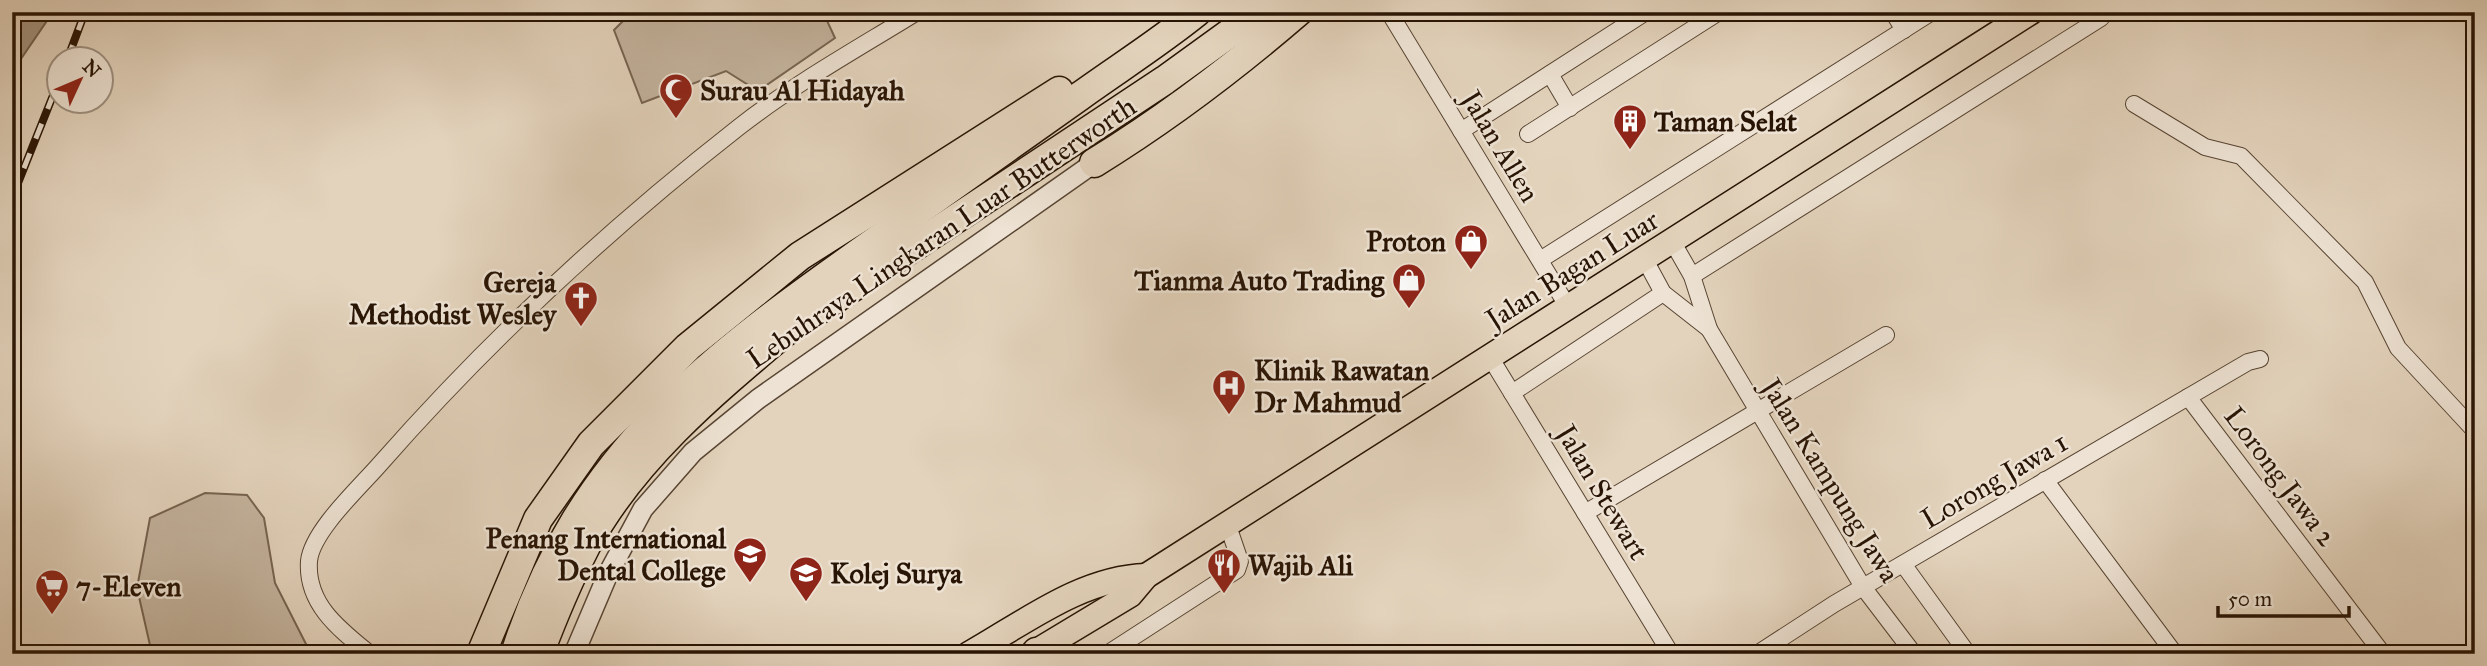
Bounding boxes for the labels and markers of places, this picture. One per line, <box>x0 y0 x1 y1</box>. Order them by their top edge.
mosque icon: Surau Al Hidayah <box>657 71 695 120</box>
place label: Surau Al Hidayah <box>700 73 905 108</box>
building icon: Taman Selat <box>1611 102 1649 151</box>
place label: Taman Selat <box>1654 104 1797 139</box>
shop icon: Proton <box>1452 222 1490 271</box>
place label: Proton <box>1366 224 1446 259</box>
shop icon: Tianma Auto Trading <box>1390 261 1428 310</box>
place label: Tianma Auto Trading <box>1134 263 1385 298</box>
place label: Gereja Methodist Wesley <box>349 265 557 332</box>
church icon: Gereja Methodist Wesley <box>562 279 600 328</box>
place label: Klinik Rawatan Dr Mahmud <box>1254 353 1429 420</box>
hospital icon: Klinik Rawatan Dr Mahmud <box>1210 367 1248 416</box>
place label: Penang International Dental College <box>485 521 726 588</box>
school or university icon: Penang International Dental College <box>731 535 769 584</box>
restaurant icon: Wajib Ali <box>1205 546 1243 595</box>
place label: Wajib Ali <box>1248 548 1354 583</box>
school or university icon: Kolej Surya <box>787 554 825 603</box>
place label: Kolej Surya <box>830 556 963 591</box>
supermarket icon: 7-Eleven <box>33 567 71 616</box>
place label: 7-Eleven <box>76 569 181 604</box>

